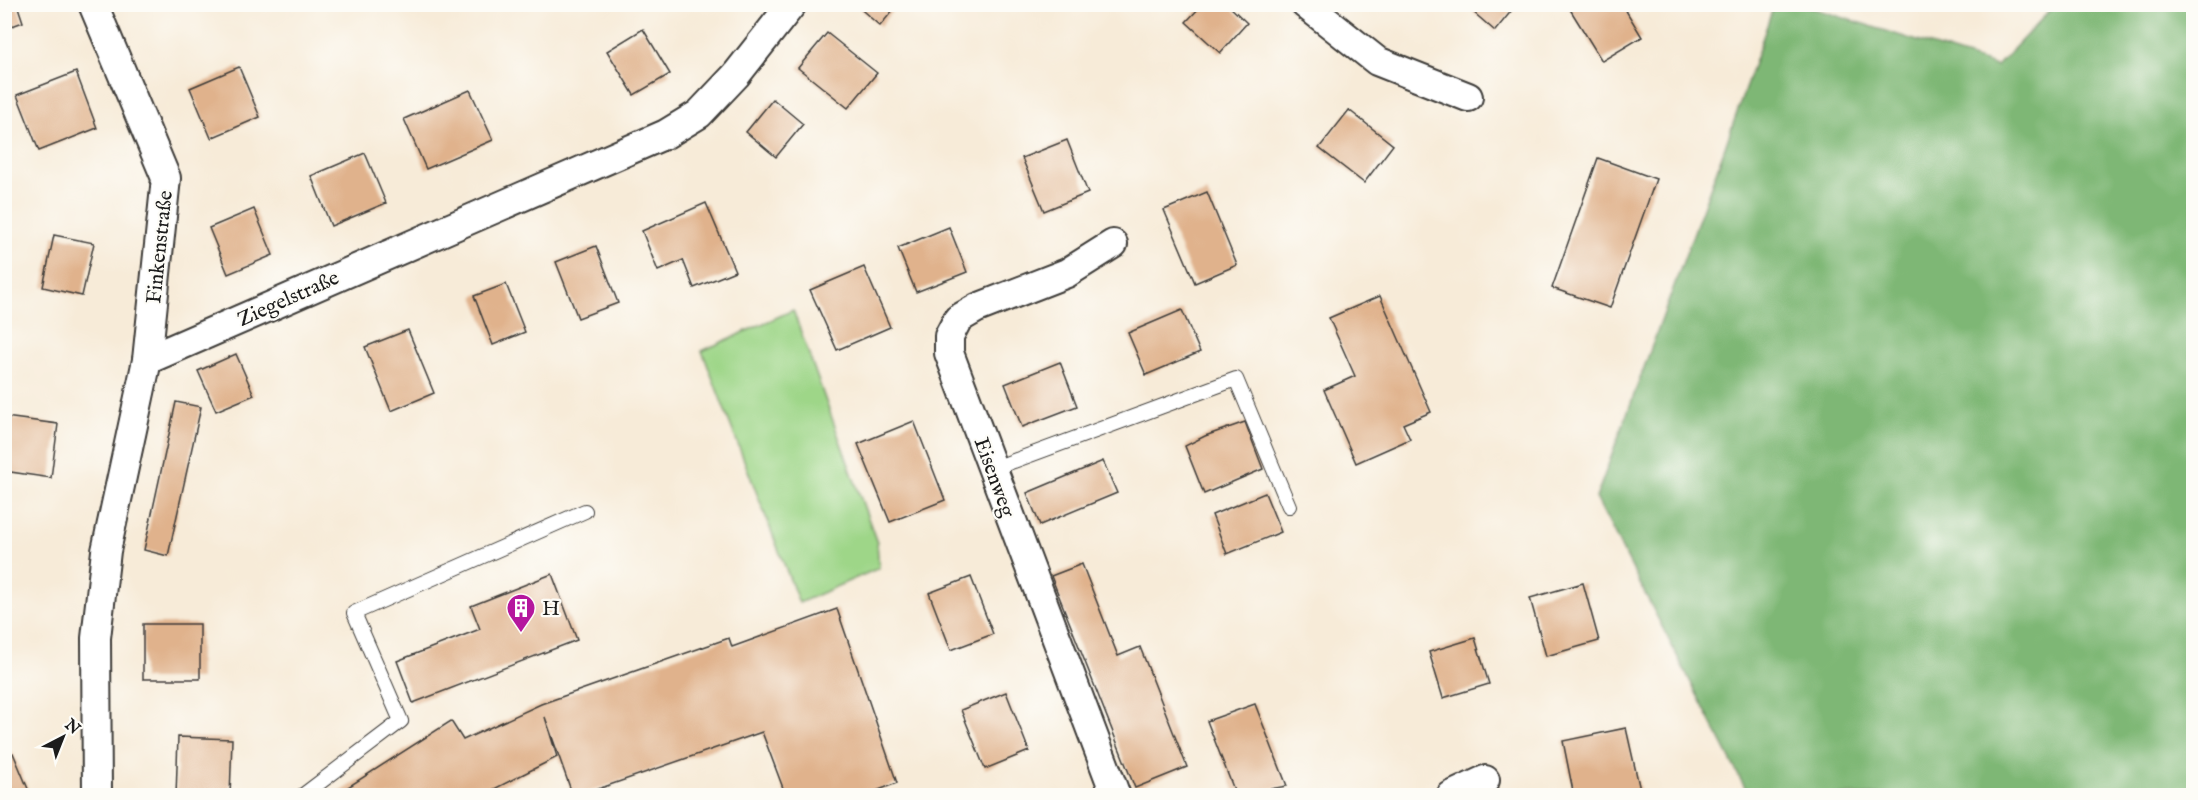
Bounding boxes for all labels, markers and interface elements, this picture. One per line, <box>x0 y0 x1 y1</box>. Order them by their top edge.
street label: Finkenstraße <box>141 189 180 305</box>
street label: Ziegelstraße <box>234 265 344 334</box>
street label: Eisenweg <box>967 434 1021 522</box>
building icon: H <box>505 592 537 634</box>
place label: H <box>542 596 560 623</box>
north arrow <box>33 707 93 767</box>
text: N <box>59 715 84 740</box>

